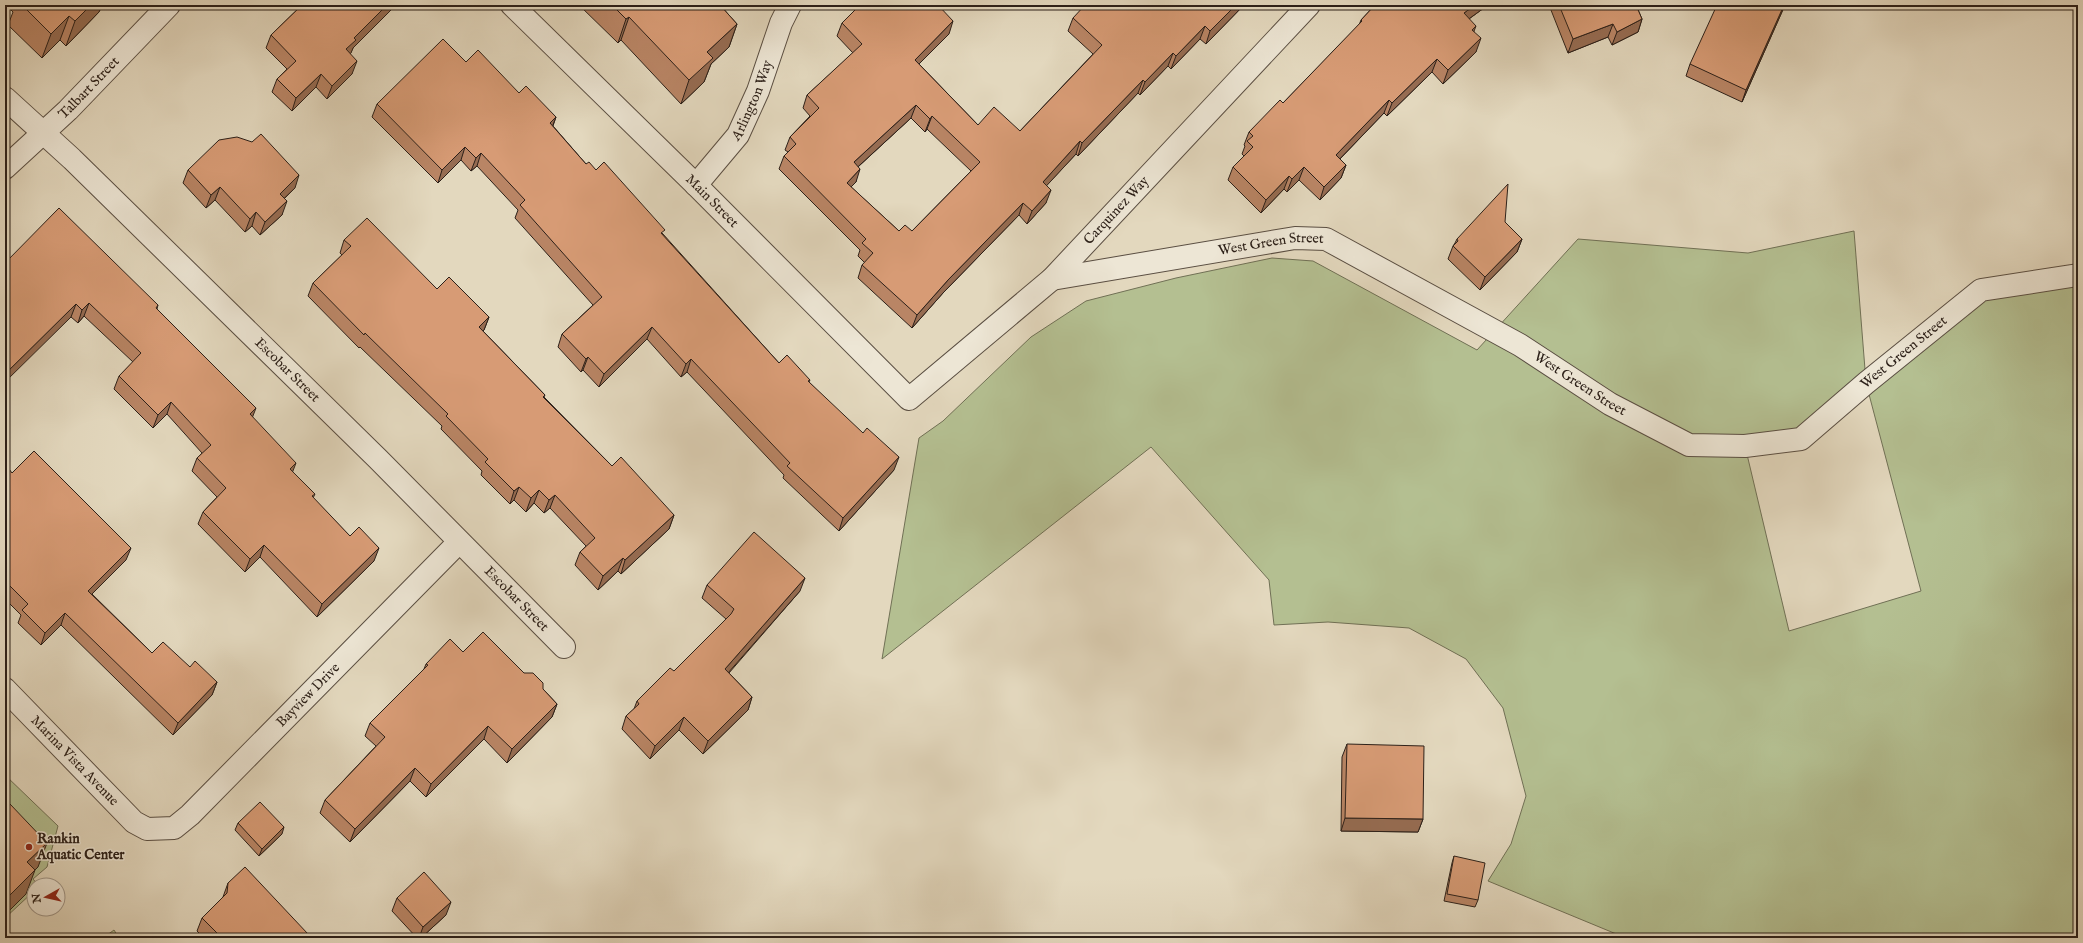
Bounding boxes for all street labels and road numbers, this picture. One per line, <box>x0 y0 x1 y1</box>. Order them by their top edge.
street label: Talbart Street <box>55 53 124 123</box>
street label: Arlington Way <box>727 58 777 145</box>
street label: Main Street <box>681 170 743 232</box>
street label: Carquinez Way <box>1080 172 1153 249</box>
street label: West Green Street <box>1217 229 1324 260</box>
street label: West Green Street <box>1857 312 1951 393</box>
street label: Escobar Street <box>251 334 324 406</box>
street label: West Green Street <box>1530 347 1629 420</box>
street label: Escobar Street <box>480 562 553 636</box>
street label: Bayview Drive <box>272 659 344 731</box>
street label: Marina Vista Avenue <box>27 712 123 810</box>

